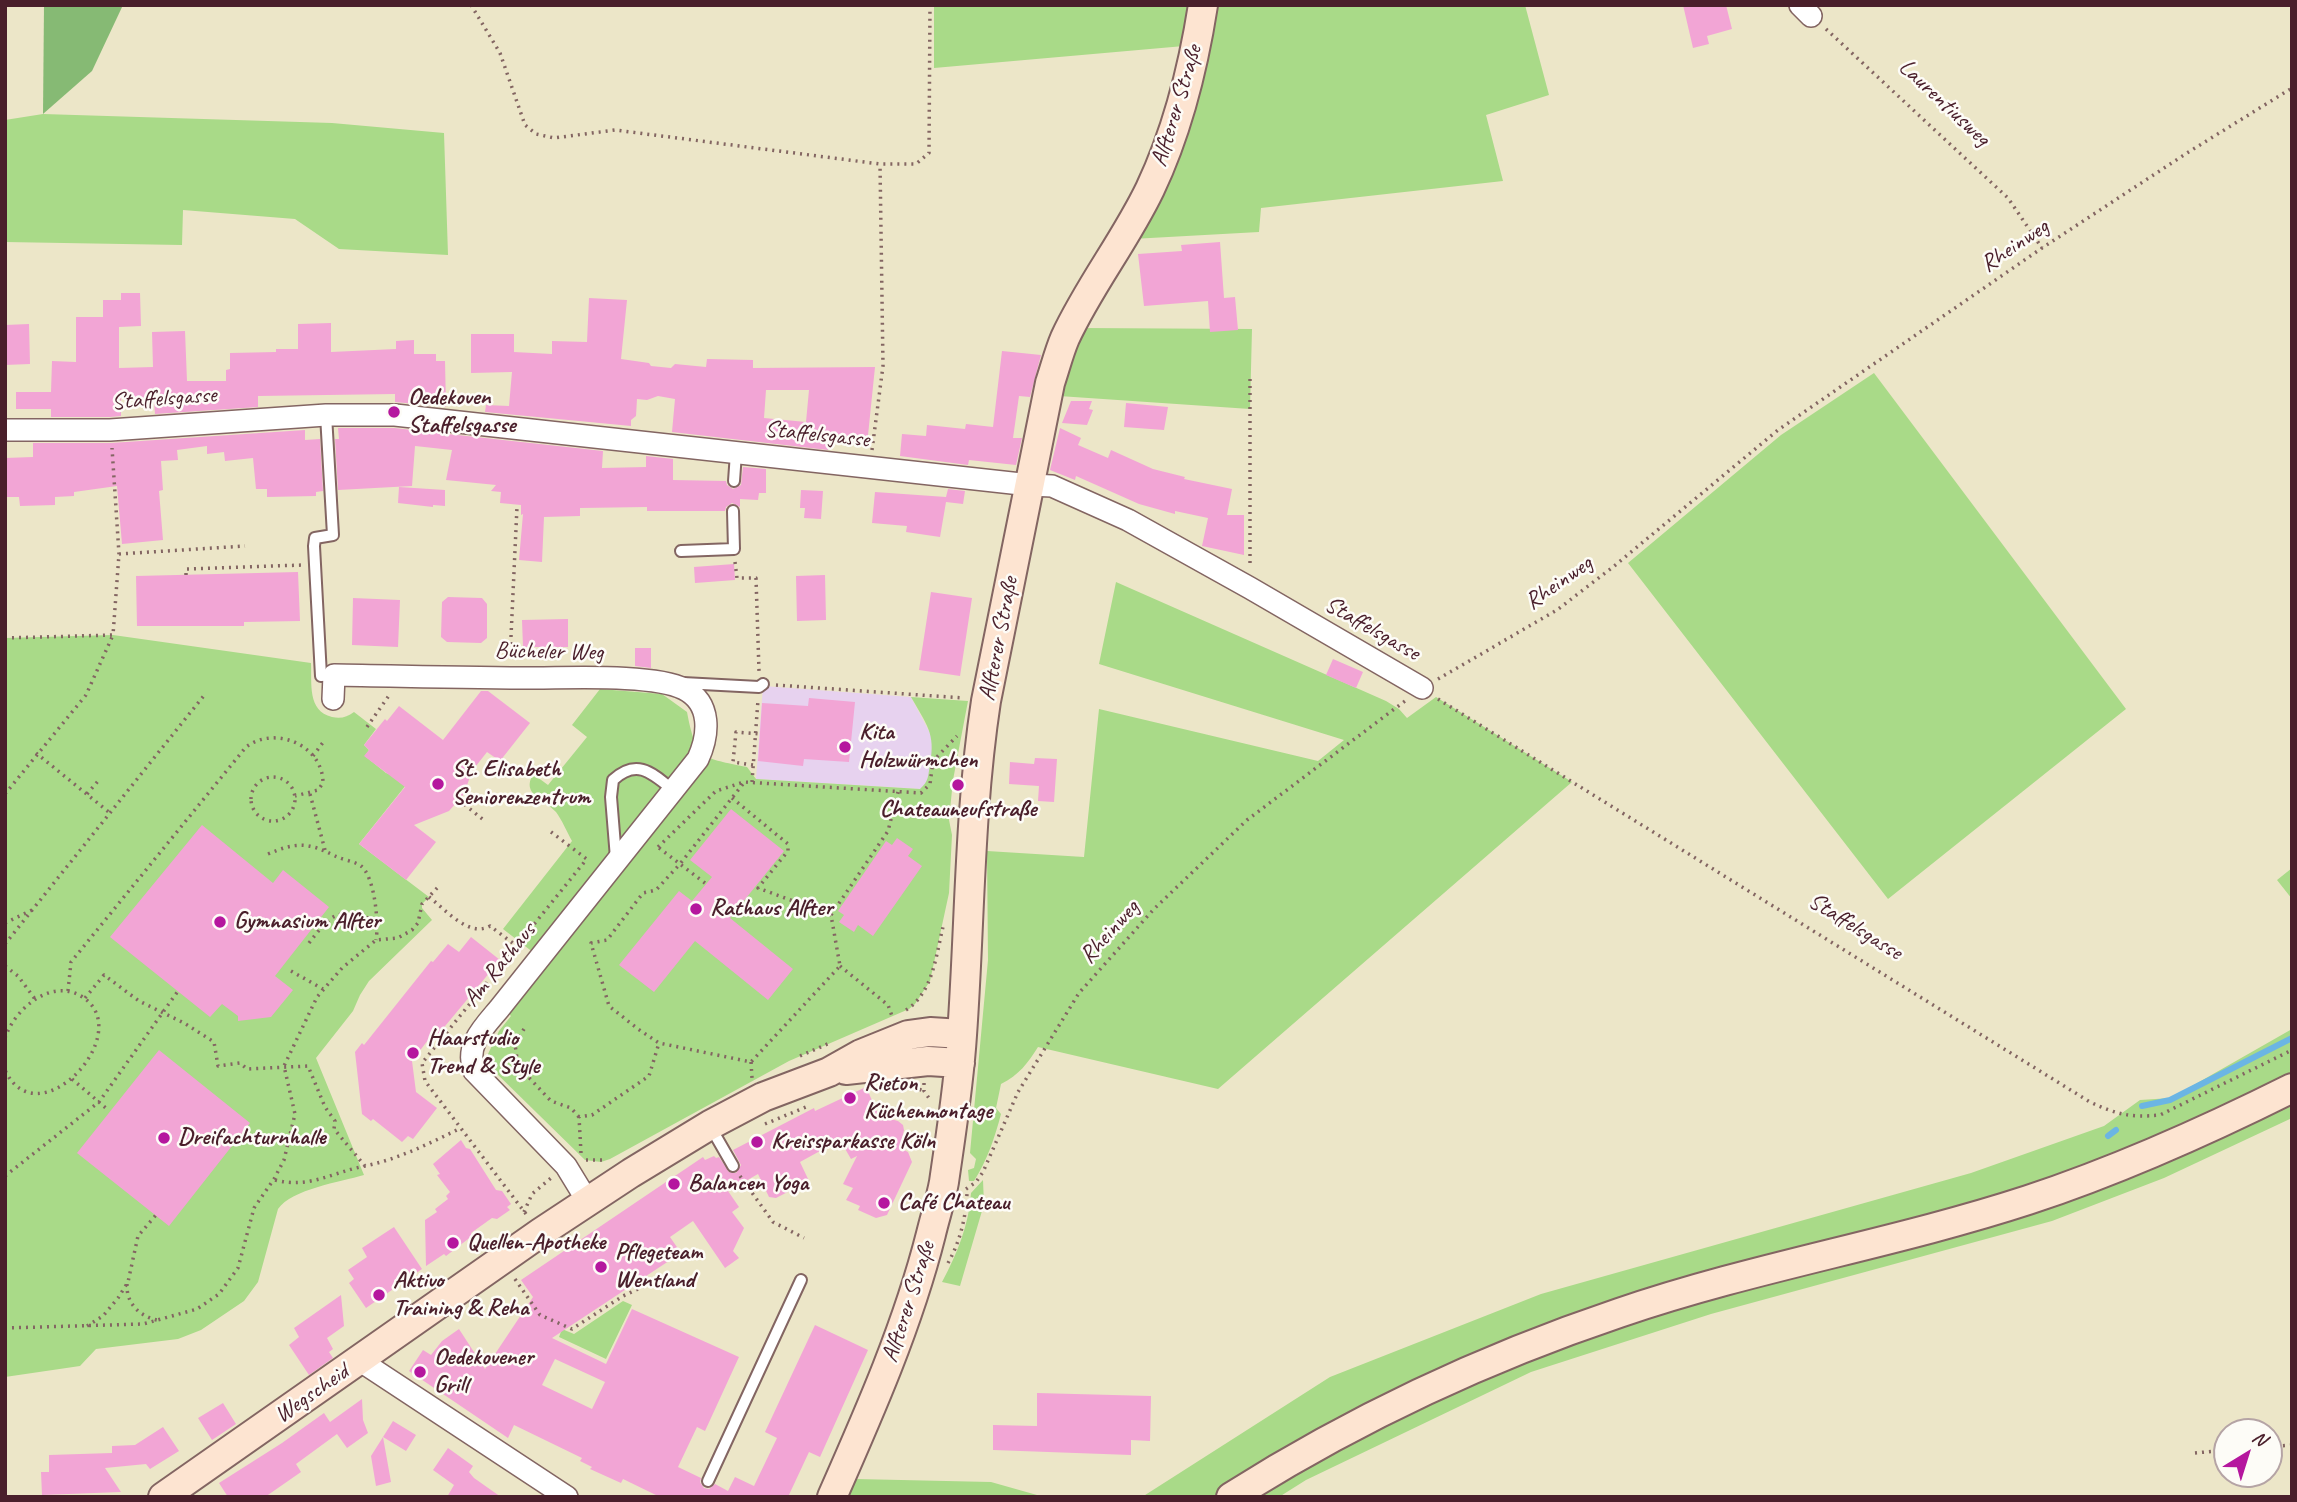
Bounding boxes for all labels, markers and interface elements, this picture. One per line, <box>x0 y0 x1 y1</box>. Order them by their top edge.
street label: Alfterer Straße <box>1145 42 1209 170</box>
street label: Laurentiusweg <box>1892 53 1996 153</box>
street label: Rheinweg <box>1976 213 2054 279</box>
street label: Staffelsgasse <box>111 381 217 417</box>
place label: Oedekoven Staffelsgasse <box>408 384 515 440</box>
marker: Oedekoven Staffelsgasse <box>386 404 402 420</box>
street label: Staffelsgasse <box>763 415 871 455</box>
street label: Rheinweg <box>1520 549 1598 617</box>
street label: Alfterer Straße <box>973 575 1025 703</box>
street label: Staffelsgasse <box>1319 590 1425 668</box>
street label: Bücheler Weg <box>494 637 604 667</box>
place label: Kita Holzwürmchen <box>859 719 977 775</box>
marker: Kita Holzwürmchen <box>837 739 853 755</box>
place label: St. Elisabeth Seniorenzentrum <box>452 756 590 812</box>
marker: St. Elisabeth Seniorenzentrum <box>430 776 446 792</box>
marker: Chateauneufstraße <box>950 777 966 793</box>
place label: Chateauneufstraße <box>880 796 1036 824</box>
street label: Staffelsgasse <box>1803 887 1907 967</box>
street label: Rheinweg <box>1074 894 1146 970</box>
place label: Rathaus Alfter <box>710 895 833 923</box>
marker: Rathaus Alfter <box>688 901 704 917</box>
place label: Gymnasium Alfter <box>234 908 380 936</box>
marker: Gymnasium Alfter <box>212 914 228 930</box>
street label: Am Rathaus <box>457 917 543 1013</box>
place label: Haarstudio Trend & Style <box>427 1025 539 1081</box>
marker: Haarstudio Trend & Style <box>405 1045 421 1061</box>
place label: Rieton Küchenmontage <box>864 1070 992 1126</box>
marker: Rieton Küchenmontage <box>842 1090 858 1106</box>
place label: Dreifachturnhalle <box>178 1124 325 1152</box>
place label: Kreissparkasse Köln <box>771 1128 935 1156</box>
marker: Dreifachturnhalle <box>156 1130 172 1146</box>
marker: Kreissparkasse Köln <box>749 1134 765 1150</box>
place label: Balancen Yoga <box>688 1170 808 1198</box>
marker: Balancen Yoga <box>666 1176 682 1192</box>
place label: Café Chateau <box>898 1189 1009 1217</box>
marker: Café Chateau <box>876 1195 892 1211</box>
place label: Quellen-Apotheke <box>467 1229 605 1257</box>
marker: Quellen-Apotheke <box>445 1235 461 1251</box>
street label: Alfterer Straße <box>876 1238 942 1366</box>
place label: Pflegeteam Wentland <box>615 1239 702 1295</box>
marker: Pflegeteam Wentland <box>593 1259 609 1275</box>
place label: Aktivo Training & Reha <box>393 1267 529 1323</box>
marker: Aktivo Training & Reha <box>371 1287 387 1303</box>
place label: Oedekovener Grill <box>434 1344 533 1400</box>
street label: Wegscheid <box>269 1358 355 1430</box>
marker: Oedekovener Grill <box>412 1364 428 1380</box>
north arrow <box>2213 1418 2283 1488</box>
text: N <box>2248 1425 2272 1451</box>

